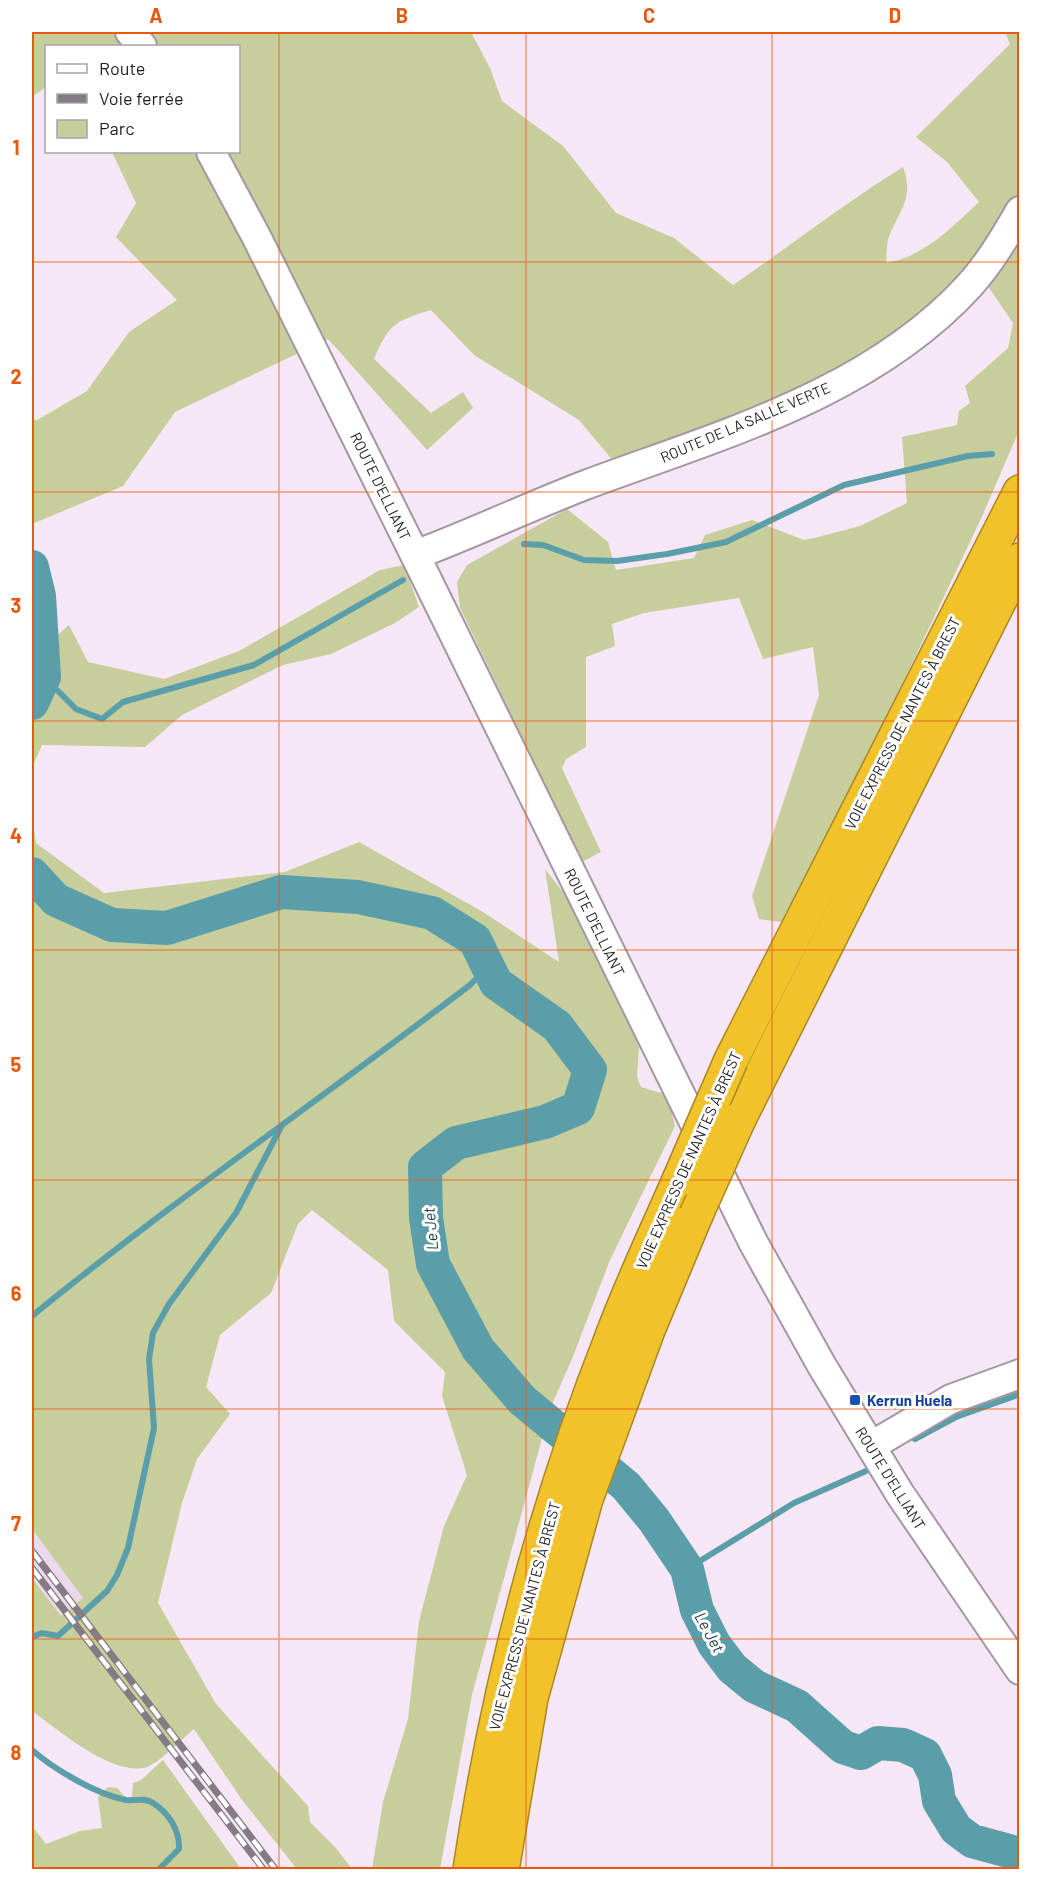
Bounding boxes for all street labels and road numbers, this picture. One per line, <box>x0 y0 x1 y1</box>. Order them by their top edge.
street label: ROUTE DE LA SALLE VERTE <box>657 378 833 466</box>
street label: ROUTE D'ELLIANT <box>347 429 415 543</box>
street label: VOIE EXPRESS DE NANTES À BREST <box>840 614 964 832</box>
street label: ROUTE D'ELLIANT <box>561 865 629 979</box>
street label: VOIE EXPRESS DE NANTES À BREST <box>632 1048 744 1272</box>
street label: ROUTE D'ELLIANT <box>852 1423 930 1533</box>
street label: VOIE EXPRESS DE NANTES À BREST <box>485 1500 563 1732</box>

